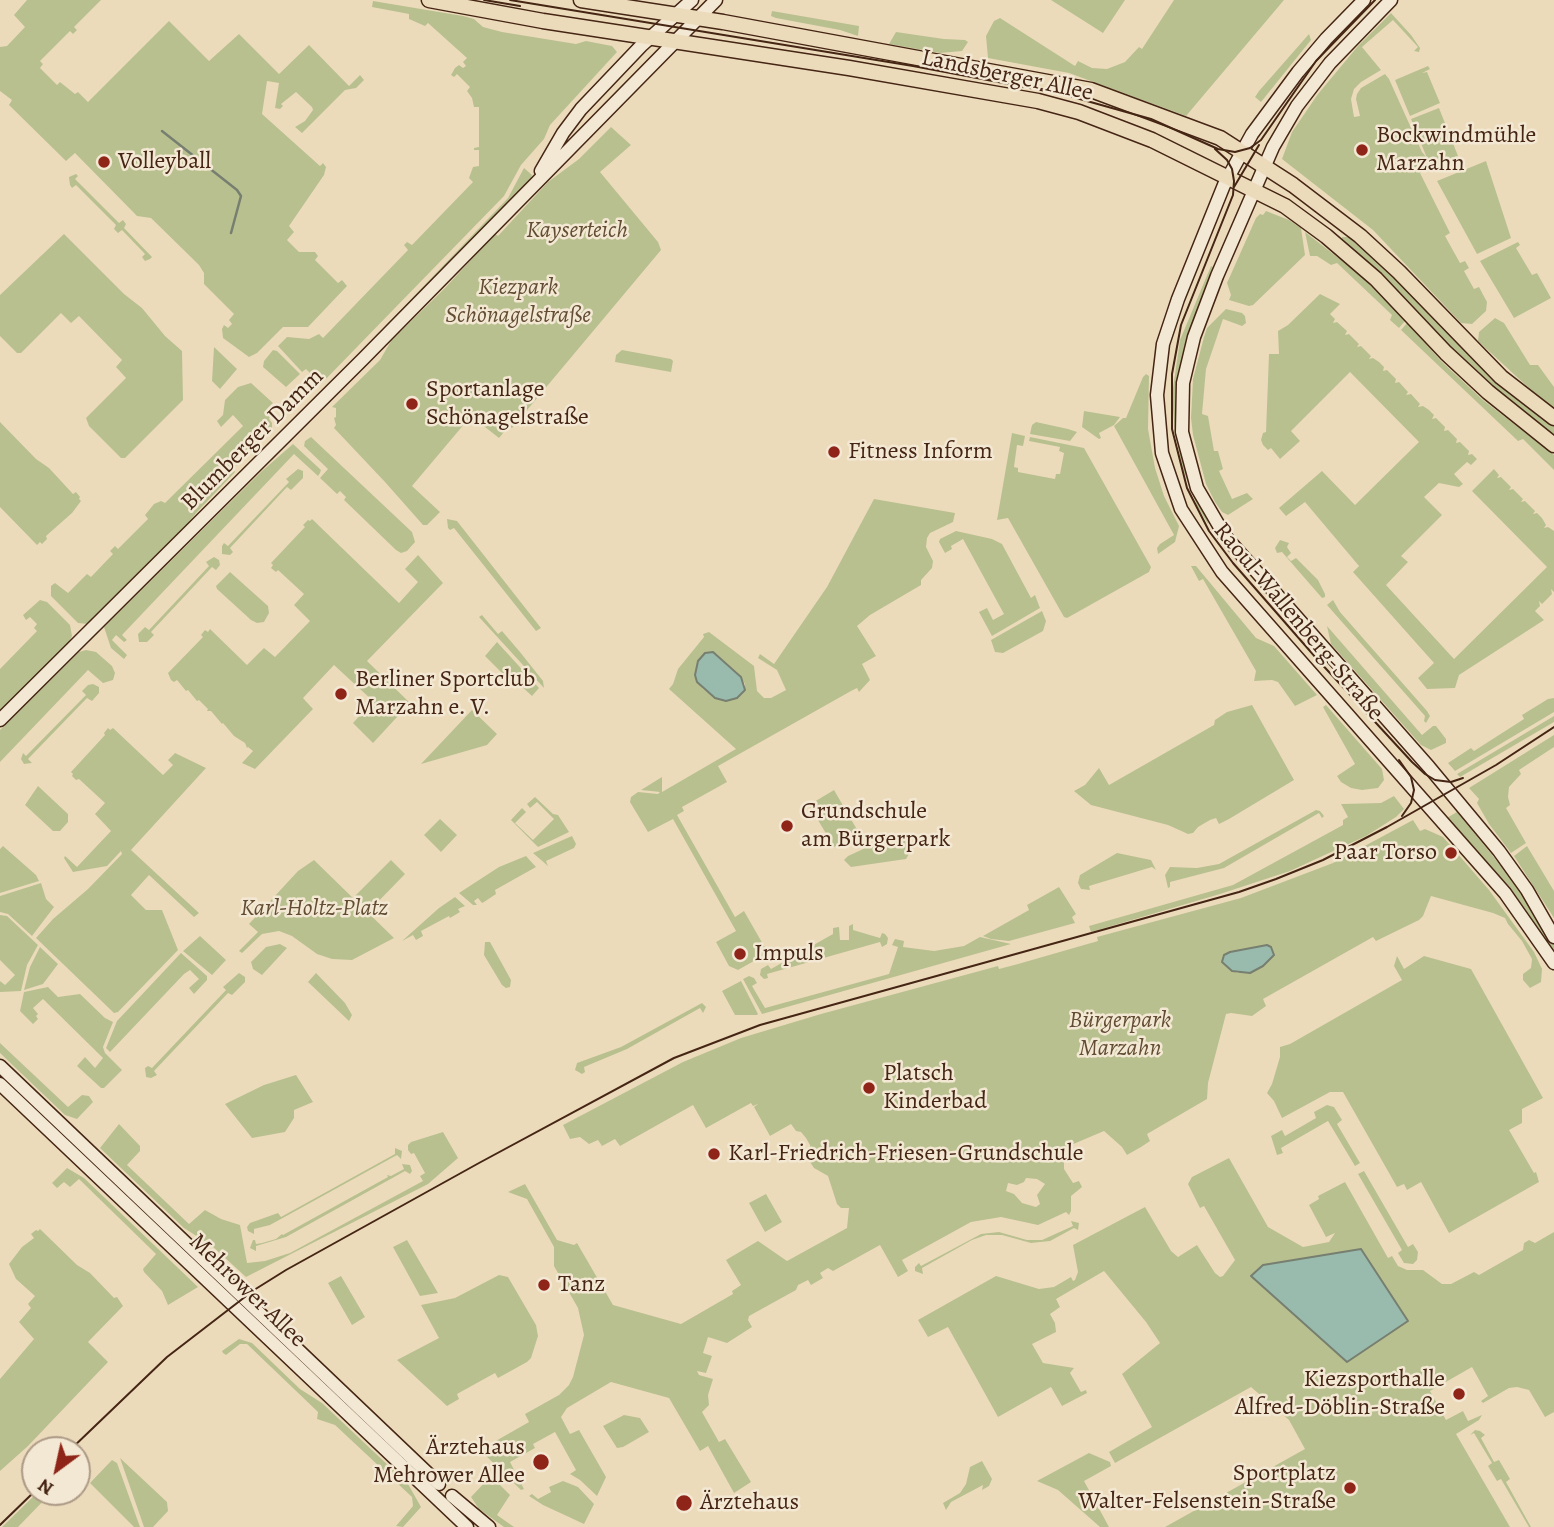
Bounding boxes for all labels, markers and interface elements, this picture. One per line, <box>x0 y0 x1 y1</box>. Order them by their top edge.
street label: Landsberger Allee <box>919 44 1095 108</box>
place label: Bockwindmühle Marzahn <box>1376 122 1536 178</box>
marker: Bockwindmühle Marzahn <box>1354 142 1370 158</box>
place label: Volleyball <box>118 148 211 176</box>
marker: Volleyball <box>96 154 112 170</box>
park label: Kayserteich <box>526 217 628 245</box>
park label: Kiezpark Schönagelstraße <box>445 274 591 330</box>
street label: Blumberger Damm <box>176 363 330 517</box>
place label: Sportanlage Schönagelstraße <box>426 376 589 432</box>
marker: Sportanlage Schönagelstraße <box>404 396 420 412</box>
place label: Fitness Inform <box>848 438 993 466</box>
marker: Fitness Inform <box>826 444 842 460</box>
street label: Raoul-Wallenberg-Straße <box>1207 517 1389 727</box>
place label: Berliner Sportclub Marzahn e. V. <box>355 666 535 722</box>
marker: Berliner Sportclub Marzahn e. V. <box>333 686 349 702</box>
place label: Grundschule am Bürgerpark <box>801 798 950 854</box>
marker: Grundschule am Bürgerpark <box>779 818 795 834</box>
place label: Paar Torso <box>1334 839 1437 867</box>
marker: Paar Torso <box>1443 845 1459 861</box>
park label: Karl-Holtz-Platz <box>240 895 388 923</box>
place label: Impuls <box>754 940 824 968</box>
marker: Impuls <box>732 946 748 962</box>
park label: Bürgerpark Marzahn <box>1069 1007 1171 1063</box>
place label: Platsch Kinderbad <box>883 1060 987 1116</box>
marker: Platsch Kinderbad <box>861 1080 877 1096</box>
place label: Karl-Friedrich-Friesen-Grundschule <box>728 1140 1083 1168</box>
marker: Karl-Friedrich-Friesen-Grundschule <box>706 1146 722 1162</box>
street label: Mehrower Allee <box>182 1228 312 1354</box>
place label: Tanz <box>558 1271 605 1299</box>
marker: Tanz <box>536 1277 552 1293</box>
place label: Kiezsporthalle Alfred-Döblin-Straße <box>1235 1366 1445 1422</box>
marker: Kiezsporthalle Alfred-Döblin-Straße <box>1451 1386 1467 1402</box>
place label: Ärztehaus Mehrower Allee <box>373 1434 525 1490</box>
north arrow <box>21 1436 91 1506</box>
marker: Ärztehaus Mehrower Allee <box>531 1452 551 1472</box>
place label: Sportplatz Walter-Felsenstein-Straße <box>1078 1460 1336 1516</box>
text: N <box>33 1472 59 1502</box>
marker: Sportplatz Walter-Felsenstein-Straße <box>1342 1480 1358 1496</box>
place label: Ärztehaus <box>700 1489 799 1517</box>
marker: Ärztehaus <box>674 1493 694 1513</box>

